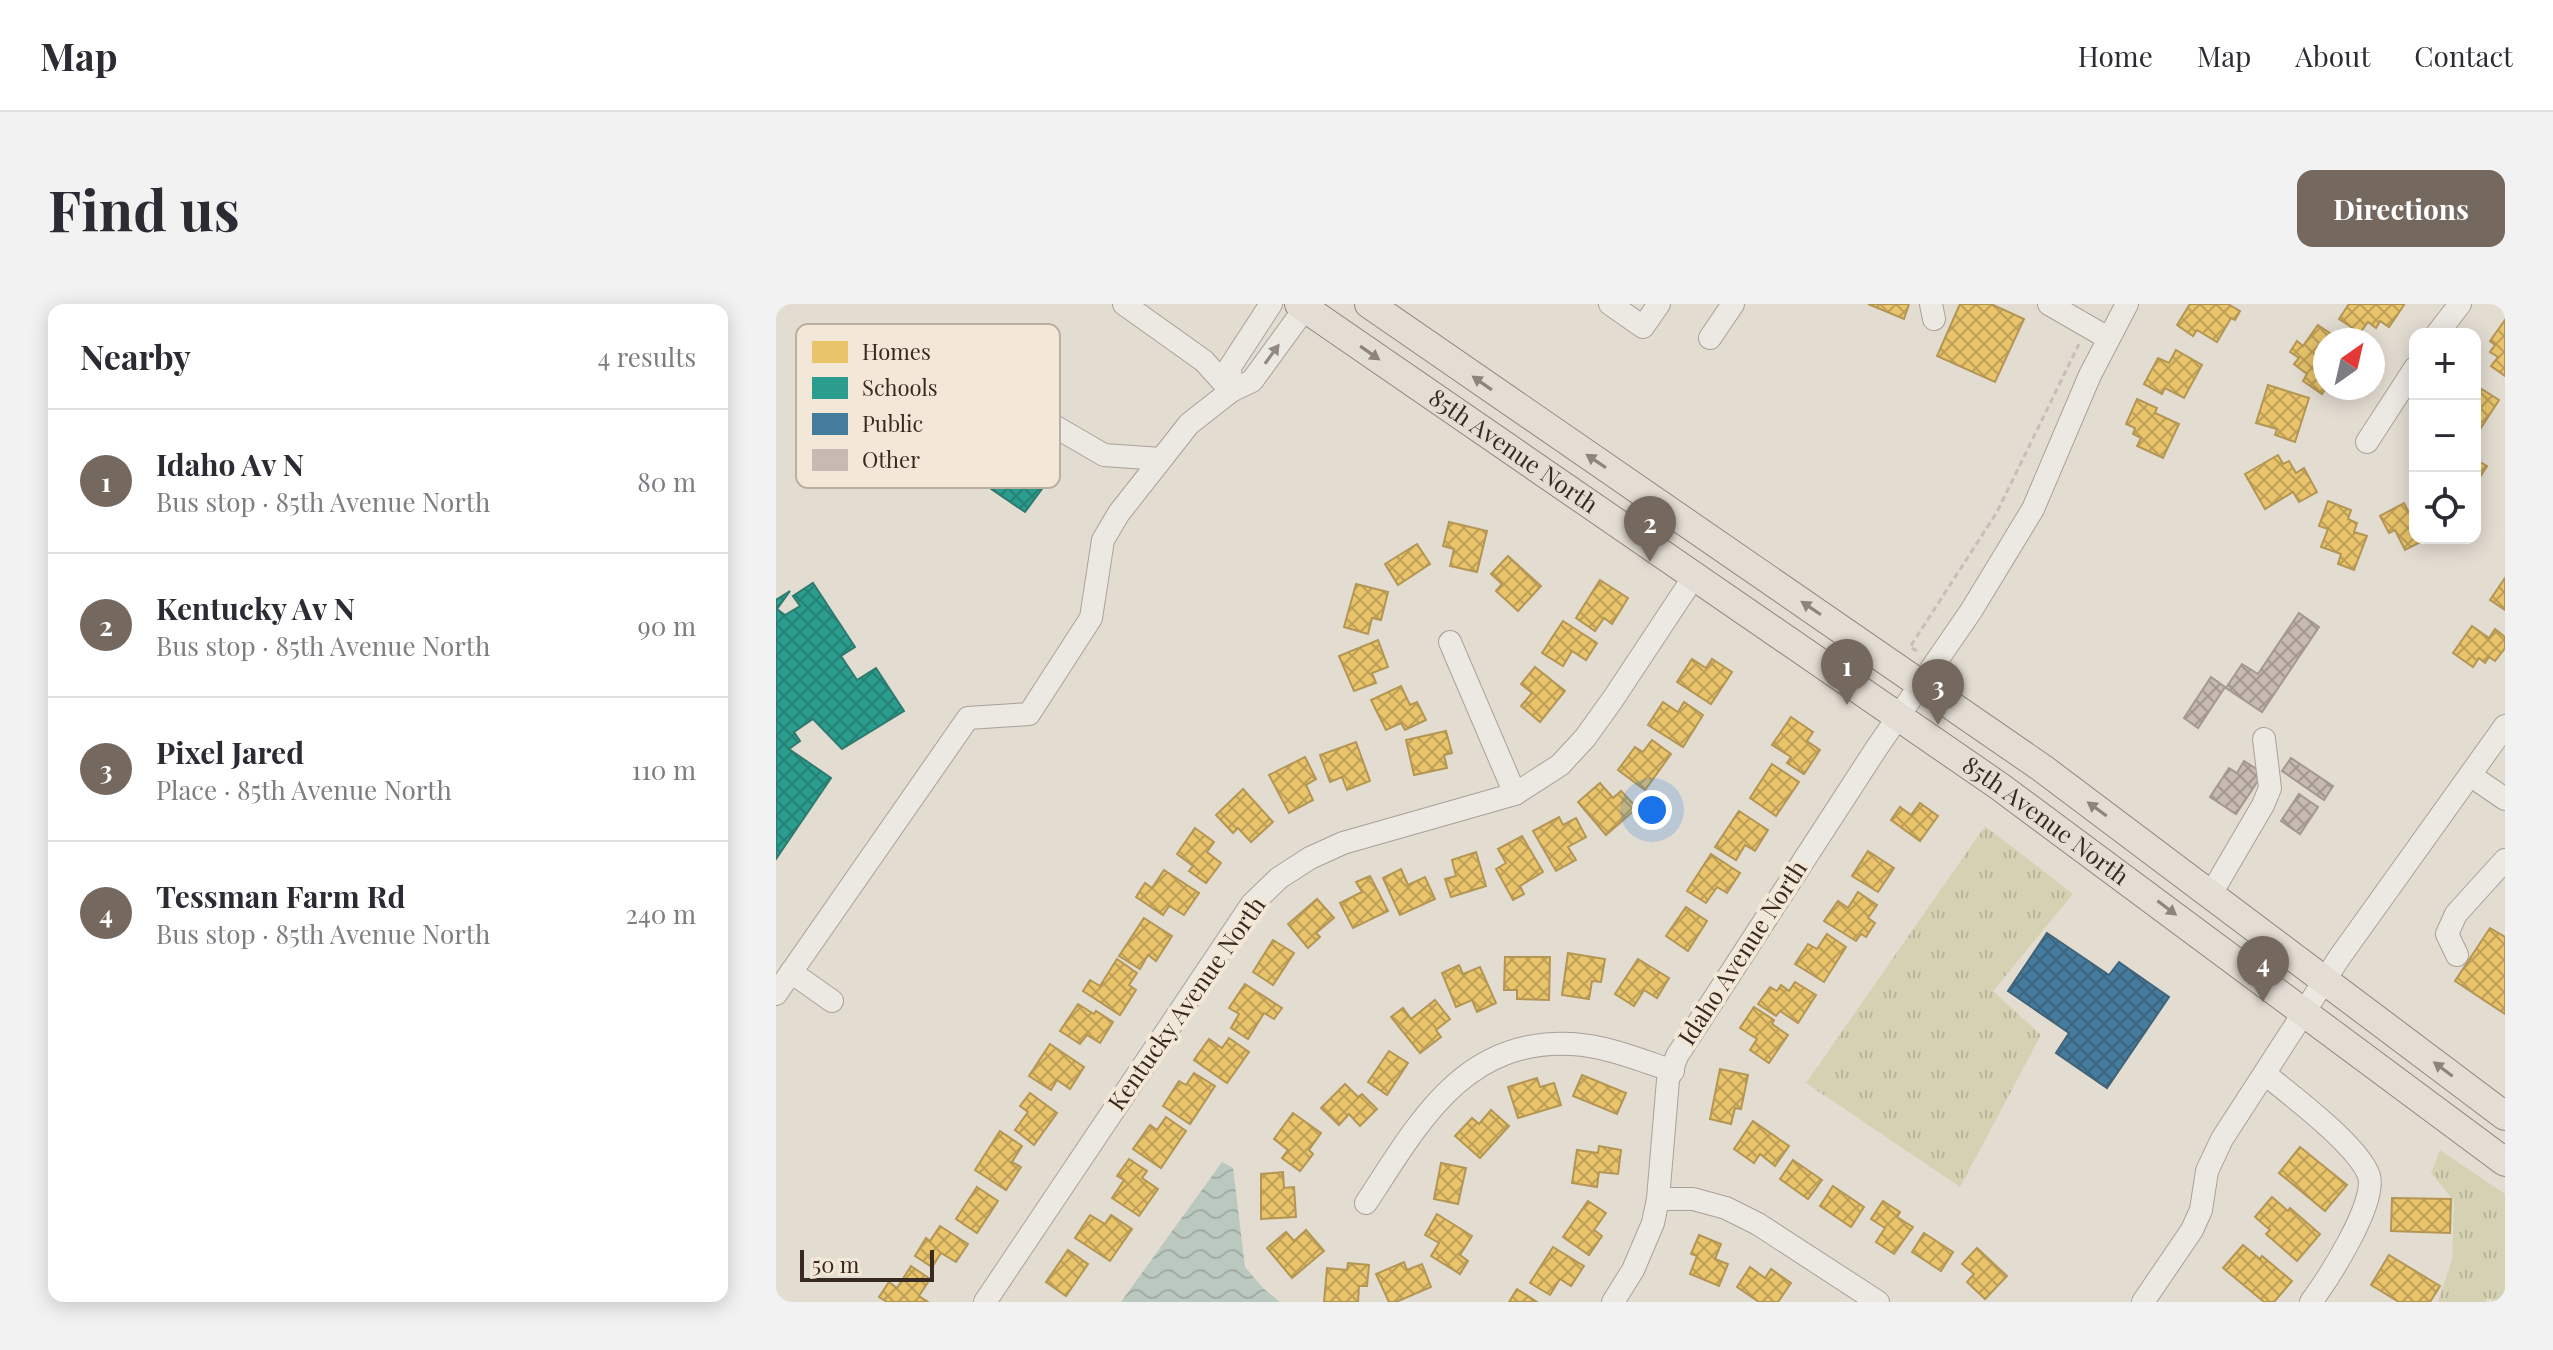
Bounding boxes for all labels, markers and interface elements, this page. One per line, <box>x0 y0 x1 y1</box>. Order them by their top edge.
text: Map <box>40 30 117 81</box>
text: Home <box>2078 37 2153 74</box>
text: Map <box>2197 37 2251 74</box>
text: About <box>2295 37 2370 74</box>
text: Contact <box>2414 37 2513 74</box>
button: Directions <box>2297 170 2505 247</box>
text: Find us <box>48 171 240 246</box>
legend <box>796 324 1060 488</box>
north arrow <box>2313 328 2385 400</box>
map controls <box>2409 328 2481 544</box>
button: + <box>2409 328 2481 400</box>
text: Nearby <box>80 333 191 379</box>
text: Homes <box>862 336 931 366</box>
text: 4 results <box>597 339 696 374</box>
one-way arrow <box>1263 344 1279 364</box>
one-way arrow <box>1359 345 1380 360</box>
text: Schools <box>862 372 938 402</box>
one-way arrow <box>1471 376 1492 391</box>
street label: 85th Avenue North <box>1423 380 1605 519</box>
button: − <box>2409 400 2481 472</box>
text: Public <box>862 408 923 438</box>
text: Idaho Av N <box>156 444 304 484</box>
text: Other <box>862 444 920 474</box>
one-way arrow <box>1585 455 1607 469</box>
text: 1 <box>101 464 111 499</box>
text: 80 m <box>637 464 696 499</box>
button: locate <box>2409 472 2481 544</box>
text: Bus stop · 85th Avenue North <box>156 484 490 519</box>
pin: 2 <box>1624 496 1676 562</box>
text: Kentucky Av N <box>156 588 355 628</box>
one-way arrow <box>1800 601 1821 616</box>
text: 2 <box>99 608 113 643</box>
text: 90 m <box>638 608 696 643</box>
text: Bus stop · 85th Avenue North <box>156 628 490 663</box>
pin: 1 <box>1821 639 1873 705</box>
pin: 3 <box>1912 659 1964 725</box>
text: Pixel Jared <box>156 732 304 772</box>
street label: 85th Avenue North <box>1957 748 2136 891</box>
text: 3 <box>100 752 112 787</box>
text: 110 m <box>632 752 696 787</box>
text: Place · 85th Avenue North <box>156 772 452 807</box>
your location <box>1632 790 1672 830</box>
one-way arrow <box>2086 802 2107 817</box>
street label: Idaho Avenue North <box>1670 853 1813 1050</box>
text: Tessman Farm Rd <box>156 876 405 916</box>
street label: Kentucky Avenue North <box>1099 890 1271 1116</box>
text: 4 <box>99 896 113 931</box>
text: 240 m <box>626 896 696 931</box>
one-way arrow <box>2157 900 2177 916</box>
text: Bus stop · 85th Avenue North <box>156 916 490 951</box>
pin: 4 <box>2237 936 2289 1002</box>
one-way arrow <box>2433 1061 2453 1077</box>
scale bar <box>800 1246 934 1282</box>
text: 50 m <box>812 1249 859 1279</box>

